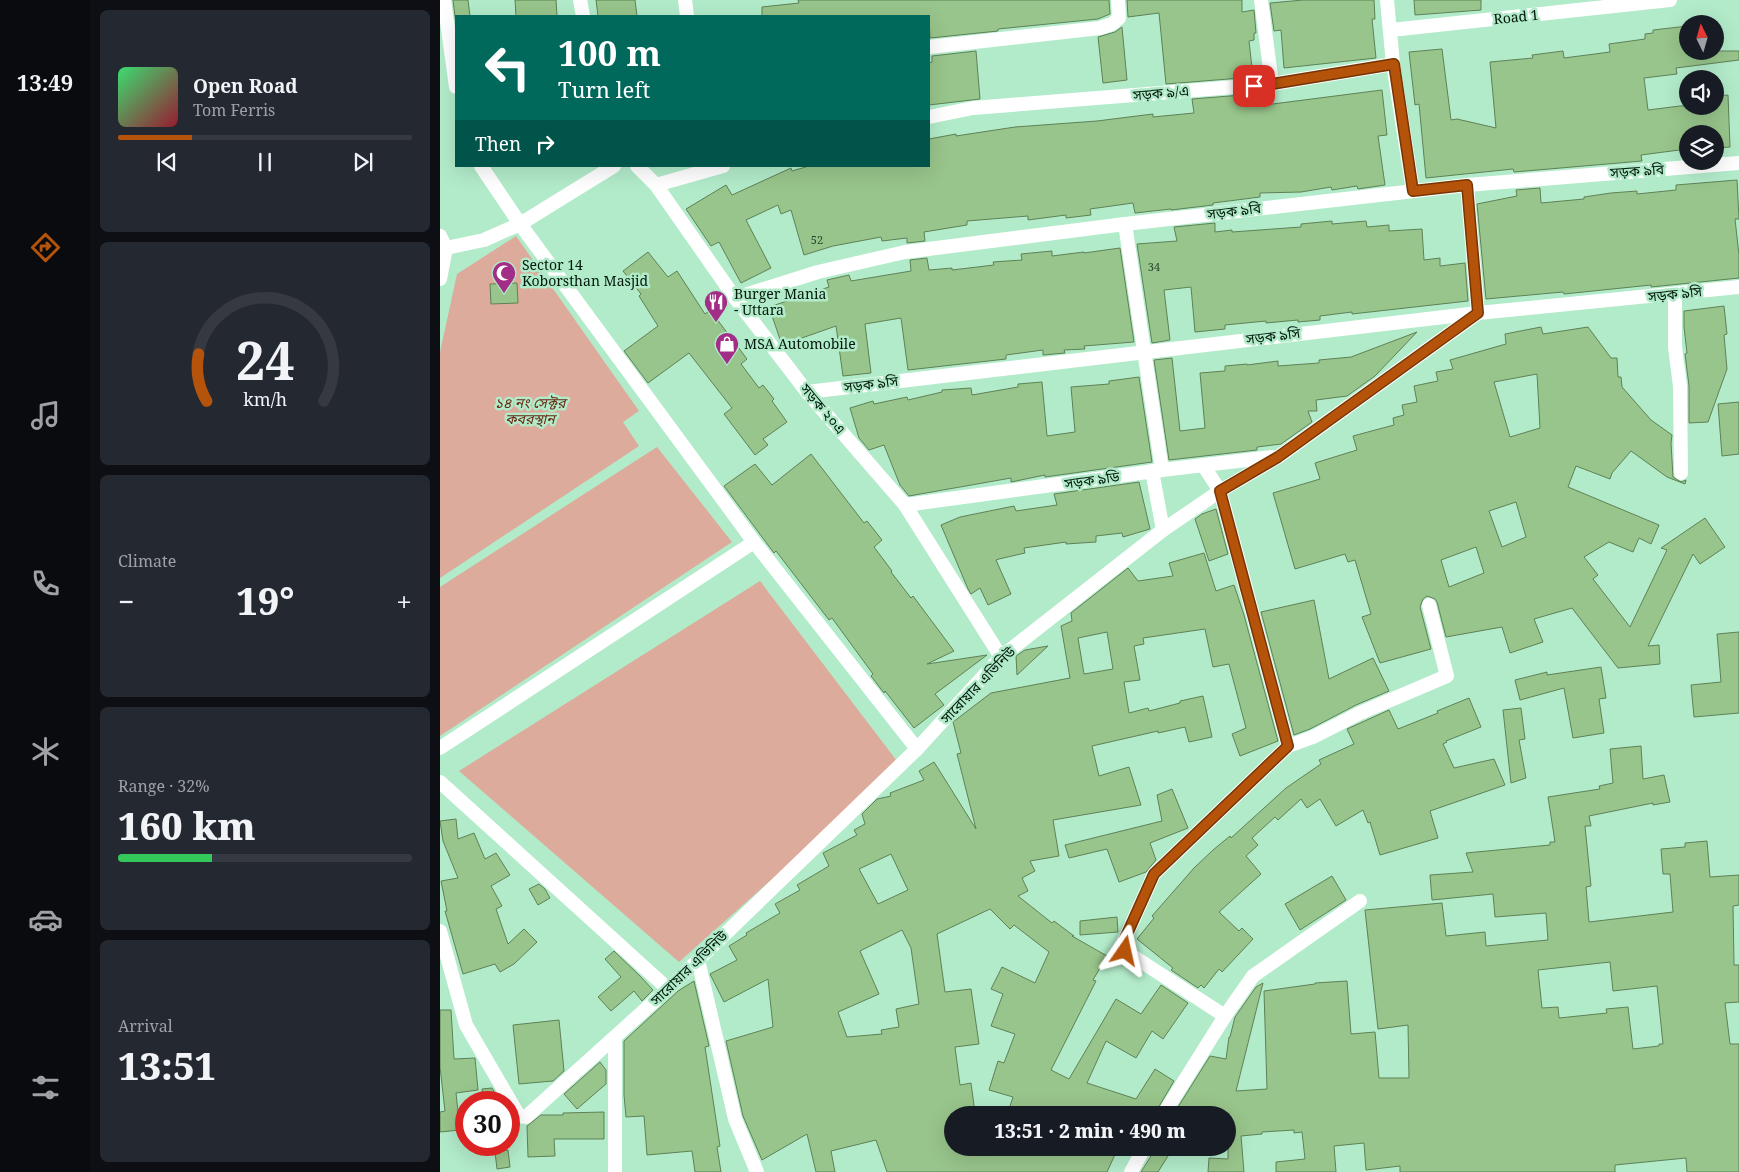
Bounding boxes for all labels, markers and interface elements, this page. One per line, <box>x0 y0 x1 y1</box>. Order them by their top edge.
street label: Road 1 <box>1492 5 1539 28</box>
north arrow <box>1679 15 1724 60</box>
map controls <box>1679 15 1724 170</box>
text: 100 m <box>558 29 661 76</box>
icon: left <box>475 35 540 100</box>
pin <box>1233 65 1275 107</box>
text: 13:49 <box>17 67 73 97</box>
button: sound <box>1679 70 1724 115</box>
icon: arrive <box>1240 72 1268 100</box>
text: Open Road <box>193 73 298 99</box>
text: Turn left <box>558 74 650 104</box>
street label: সড়ক ৯/এ <box>1131 81 1190 105</box>
text: Tom Ferris <box>193 99 275 121</box>
button: layers <box>1679 125 1724 170</box>
icon: right <box>531 130 559 158</box>
text: Then <box>475 131 521 157</box>
icon: previous <box>153 148 181 176</box>
icon: pause <box>251 148 279 176</box>
icon: next <box>349 148 377 176</box>
street label: সড়ক ৯বি <box>1608 159 1665 182</box>
street label: সড়ক ৯বি <box>1205 198 1263 223</box>
icon: directions <box>28 230 63 265</box>
house number: 52 <box>811 232 823 247</box>
place label: Sector 14 Koborsthan Masjid <box>522 255 649 290</box>
house number: 34 <box>1148 259 1160 274</box>
mosque icon: Sector 14 Koborsthan Masjid <box>491 260 517 294</box>
street label: সড়ক ৯সি <box>1646 281 1703 306</box>
place label: Burger Mania - Uttara <box>734 284 826 319</box>
restaurant icon: Burger Mania - Uttara <box>703 289 729 323</box>
street label: সড়ক ৯সি <box>1244 323 1301 348</box>
text: 24 <box>236 324 294 395</box>
shop icon: MSA Automobile <box>714 331 740 365</box>
place label: MSA Automobile <box>744 334 856 353</box>
street label: সড়ক ৯সি <box>842 371 899 396</box>
street label: সড়ক ২০এ <box>796 379 850 438</box>
text: km/h <box>243 387 287 411</box>
park label: ১৪ নং সেক্টর কবরস্থান <box>495 393 568 428</box>
icon: music <box>28 398 63 433</box>
street label: সড়ক ৯ডি <box>1062 466 1122 493</box>
text: Climate <box>118 550 176 572</box>
icon: phone <box>28 566 63 601</box>
text: 19° <box>236 574 294 626</box>
text: − <box>118 582 134 620</box>
text: + <box>396 582 412 620</box>
street label: সারোয়ার এভিনিউ <box>935 641 1020 728</box>
icon: climate <box>28 734 63 769</box>
text: Range · 32% <box>118 775 210 797</box>
text: 160 km <box>118 799 256 851</box>
icon: car <box>28 902 63 937</box>
position arrow <box>1098 924 1150 976</box>
street label: সারোয়ার এভিনিউ <box>645 925 732 1010</box>
text: Arrival <box>118 1015 173 1037</box>
text: 13:51 <box>118 1039 216 1091</box>
icon: filters <box>28 1070 63 1105</box>
speed limit sign: 30 <box>455 1091 520 1156</box>
text: 13:51 · 2 min · 490 m <box>994 1118 1186 1144</box>

